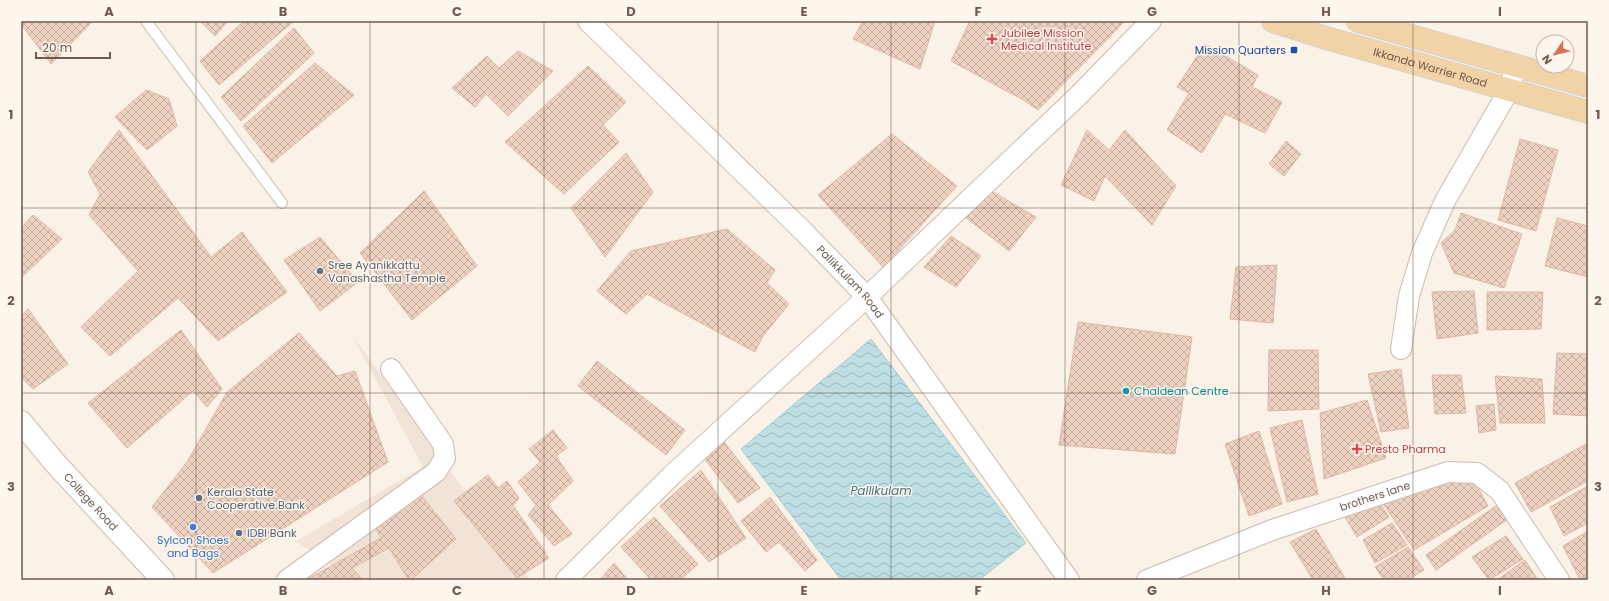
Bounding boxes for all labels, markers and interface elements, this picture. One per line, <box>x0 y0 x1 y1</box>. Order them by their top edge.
text: A <box>104 2 114 21</box>
text: B <box>279 2 288 21</box>
text: C <box>452 2 462 21</box>
text: D <box>626 2 636 21</box>
text: E <box>800 2 808 21</box>
text: F <box>974 2 982 21</box>
text: G <box>1147 2 1157 21</box>
text: H <box>1321 2 1331 21</box>
text: I <box>1498 2 1502 21</box>
place label: Jubilee Mission Medical Institute <box>1001 25 1091 54</box>
marker: Jubilee Mission Medical Institute <box>986 33 998 45</box>
scale bar <box>36 34 110 60</box>
north arrow <box>1535 34 1575 74</box>
text: 20 m <box>42 39 72 56</box>
place label: Mission Quarters <box>1195 42 1286 58</box>
street label: Ikkanda Warrier Road <box>1371 44 1489 91</box>
marker: Mission Quarters <box>1289 45 1299 55</box>
text: N <box>1538 52 1556 68</box>
text: 1 <box>9 105 13 124</box>
text: 1 <box>1596 105 1600 124</box>
street label: Pallikkulam Road <box>813 242 888 321</box>
place label: Sree Ayanikkattu Vanashastha Temple <box>328 257 446 286</box>
marker: Sree Ayanikkattu Vanashastha Temple <box>315 266 325 276</box>
text: 2 <box>7 291 15 310</box>
text: 2 <box>1594 291 1602 310</box>
place label: Chaldean Centre <box>1134 383 1229 399</box>
marker: Chaldean Centre <box>1121 386 1131 396</box>
place label: Presto Pharma <box>1365 441 1446 457</box>
marker: Presto Pharma <box>1352 444 1362 454</box>
street label: College Road <box>60 469 122 534</box>
text: 3 <box>7 477 15 496</box>
street label: brothers lane <box>1338 477 1412 515</box>
text: 3 <box>1594 477 1602 496</box>
water label: Pallikulam <box>850 482 912 499</box>
place label: Kerala State Cooperative Bank <box>207 484 305 513</box>
marker: Kerala State Cooperative Bank <box>194 493 204 503</box>
marker: Sylcon Shoes and Bags <box>188 522 198 532</box>
place label: IDBI Bank <box>247 525 297 541</box>
marker: IDBI Bank <box>234 528 244 538</box>
place label: Sylcon Shoes and Bags <box>157 532 229 561</box>
text: A <box>104 581 114 600</box>
text: B <box>279 581 288 600</box>
text: C <box>452 581 462 600</box>
text: D <box>626 581 636 600</box>
text: E <box>800 581 808 600</box>
text: F <box>974 581 982 600</box>
text: G <box>1147 581 1157 600</box>
text: H <box>1321 581 1331 600</box>
text: I <box>1498 581 1502 600</box>

